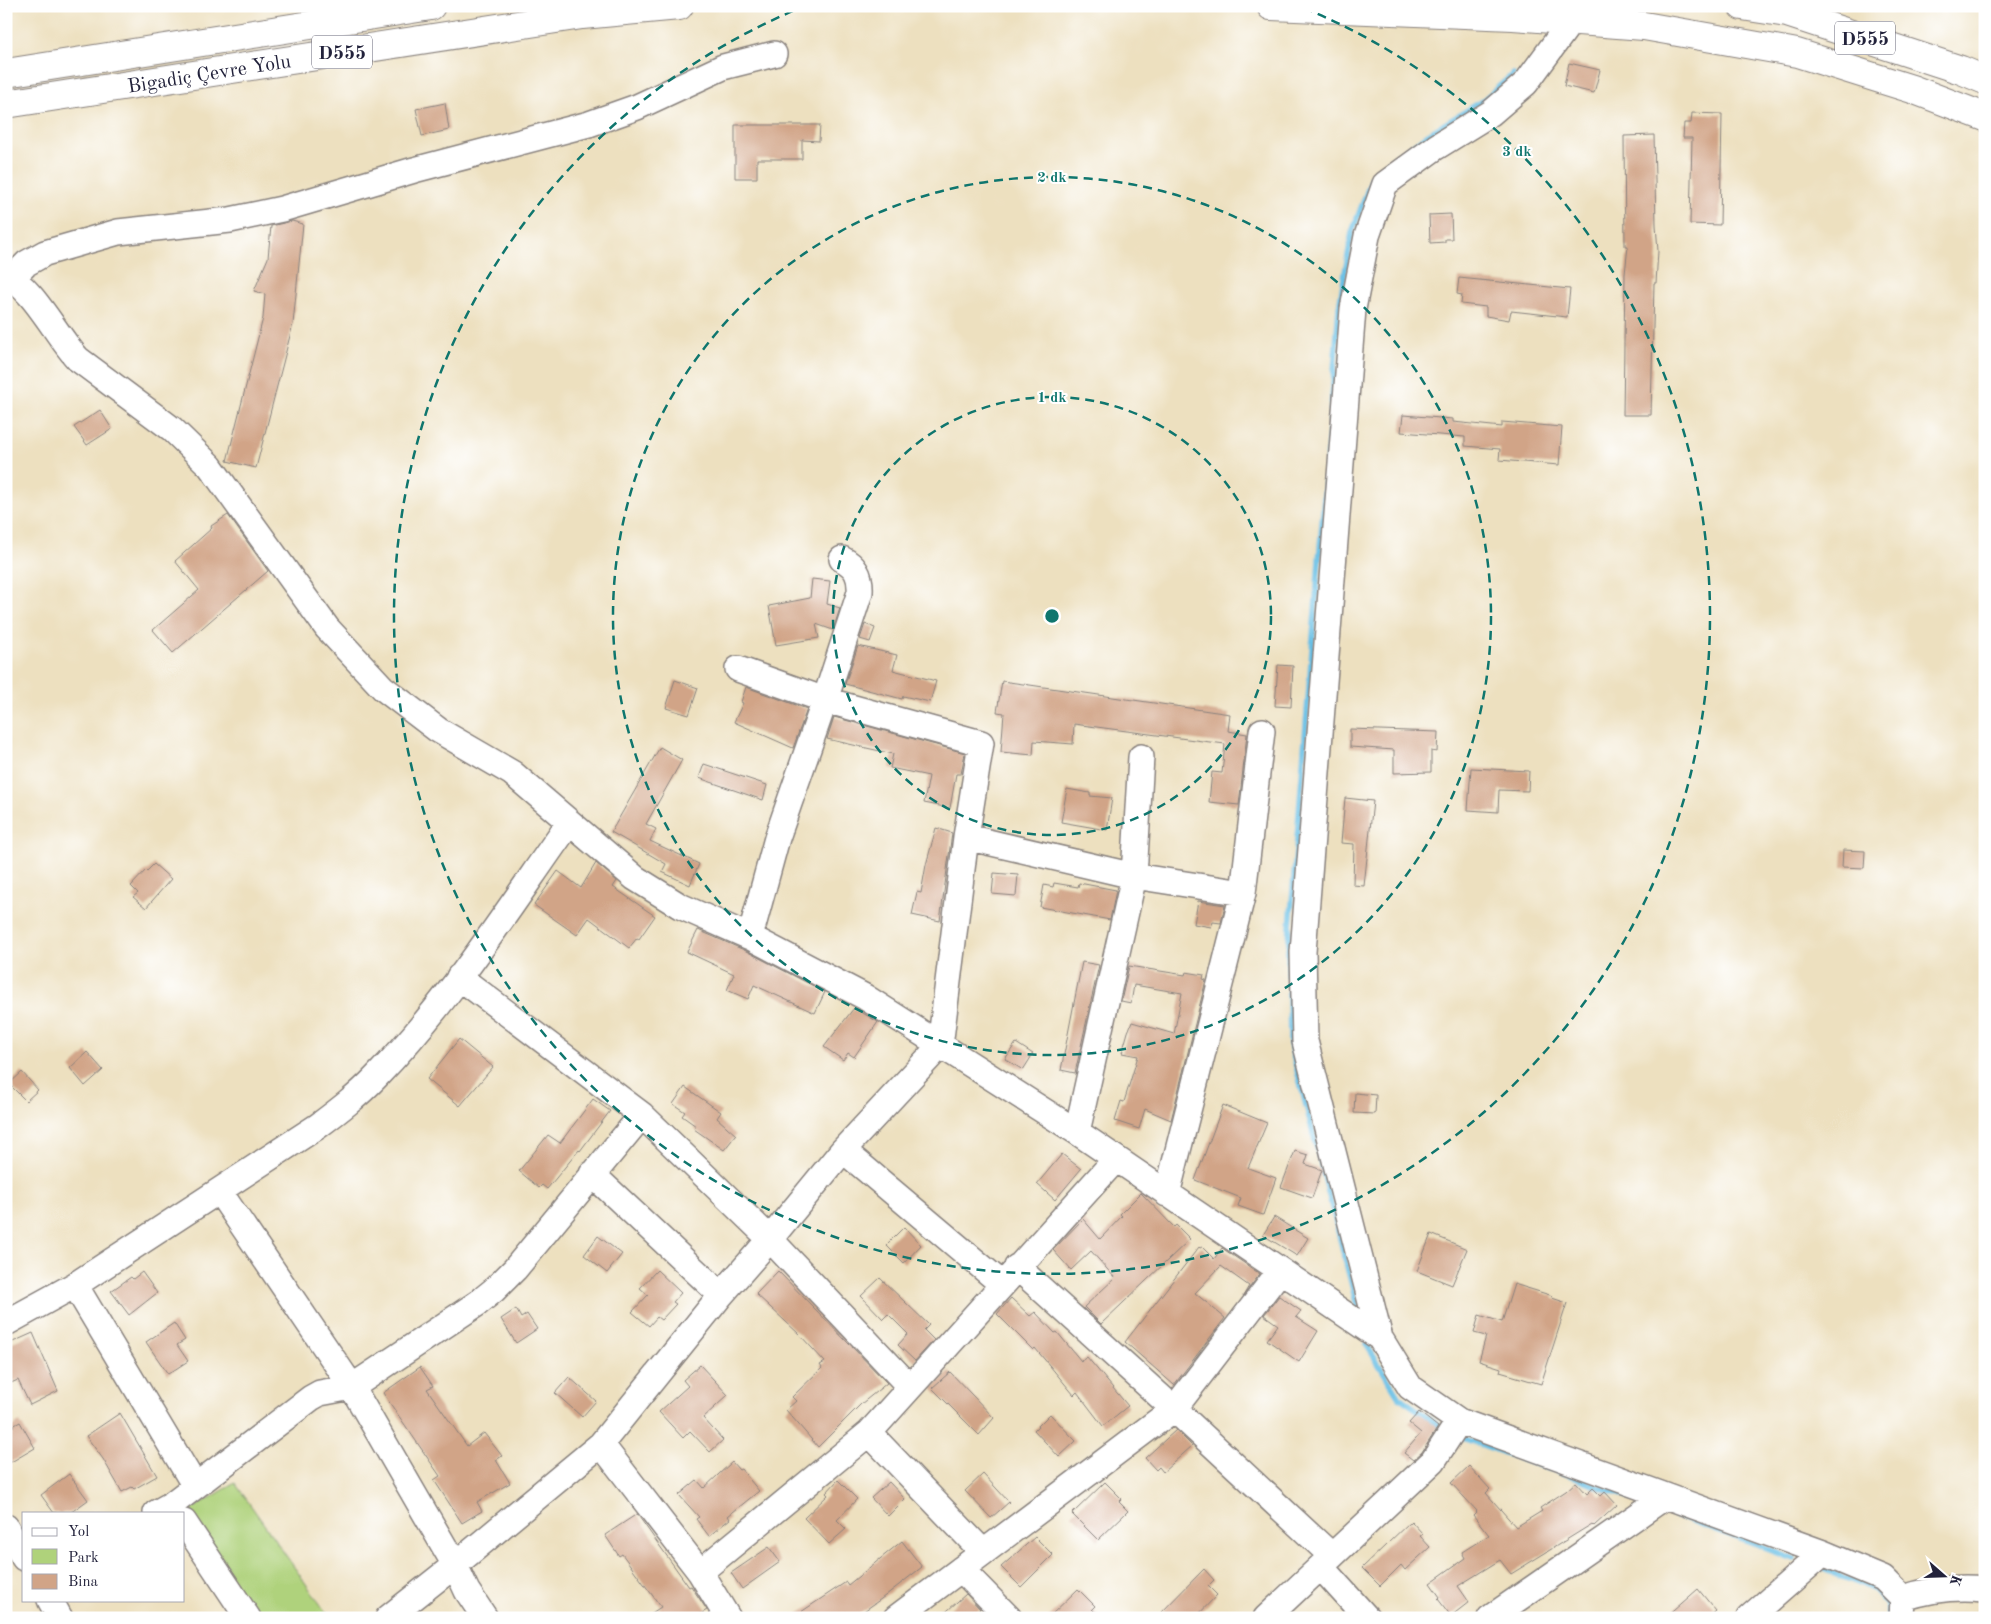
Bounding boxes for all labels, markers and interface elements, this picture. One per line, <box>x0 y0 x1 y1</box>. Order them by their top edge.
road number: D555 <box>1835 22 1895 54</box>
road number: D555 <box>312 36 372 68</box>
street label: Bigadiç Çevre Yolu <box>126 52 293 98</box>
text: 3 dk <box>1502 145 1532 160</box>
text: 2 dk <box>1037 171 1067 186</box>
text: 1 dk <box>1037 391 1067 406</box>
centre of rings <box>1043 607 1061 625</box>
legend <box>22 1512 185 1602</box>
text: Yol <box>68 1525 89 1540</box>
text: Park <box>68 1551 99 1566</box>
north arrow <box>1918 1552 1968 1602</box>
text: K <box>1947 1573 1964 1588</box>
text: Bina <box>68 1575 99 1590</box>

